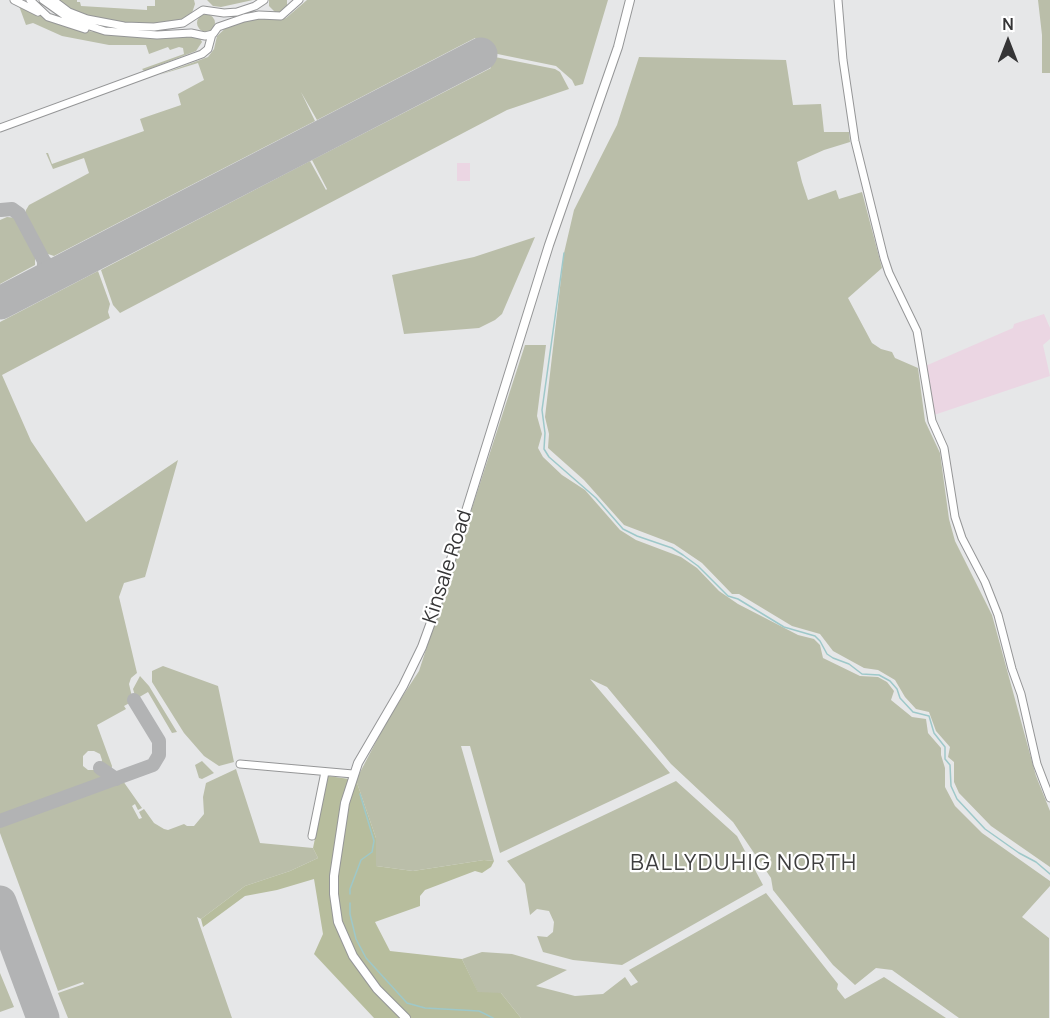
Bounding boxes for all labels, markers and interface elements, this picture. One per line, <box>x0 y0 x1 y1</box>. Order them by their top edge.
north arrow <box>978 12 1038 72</box>
text: N <box>1002 13 1014 35</box>
street label: Kinsale Road <box>418 507 478 627</box>
district label: BALLYDUHIG NORTH <box>630 851 858 877</box>

